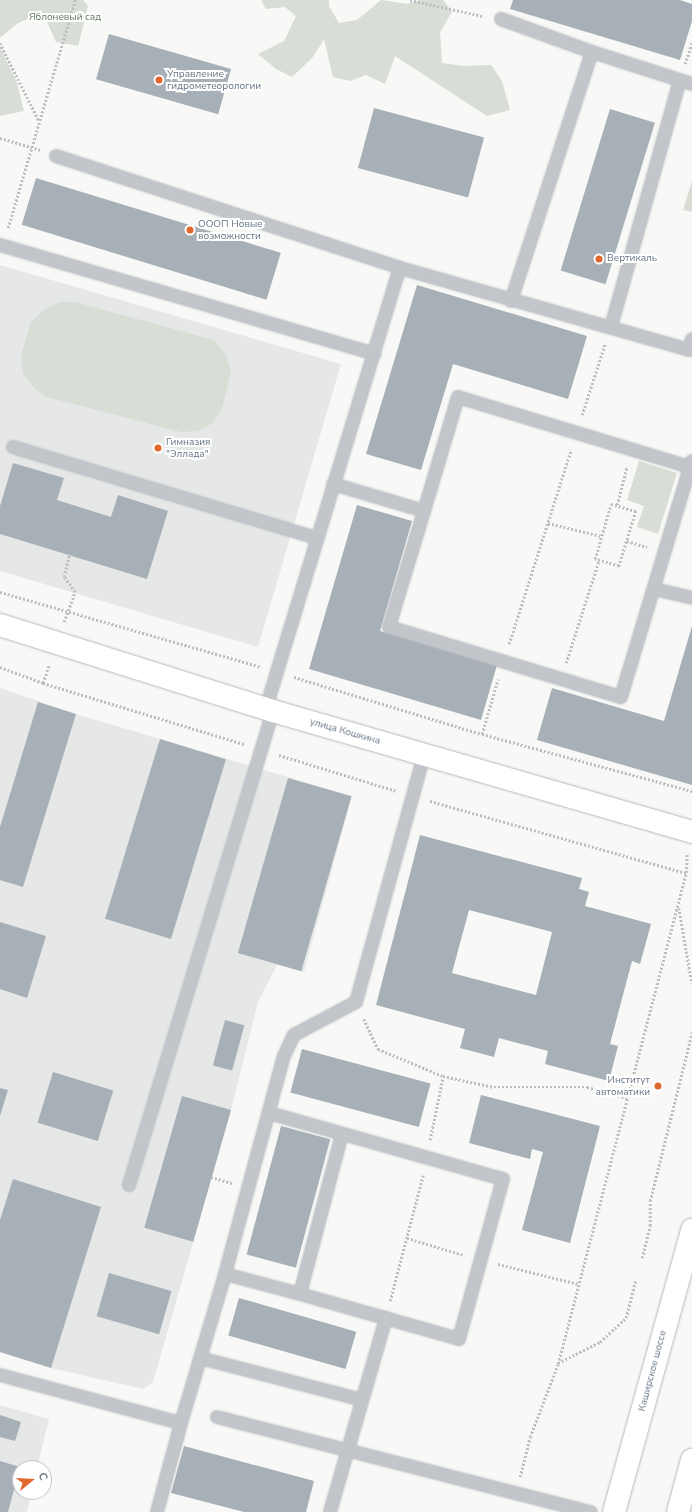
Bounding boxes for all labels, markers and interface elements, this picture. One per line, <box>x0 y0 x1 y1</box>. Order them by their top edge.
park label: Яблоневый сад <box>29 12 101 24</box>
place label: Управление гидрометеорологии <box>167 68 261 92</box>
marker: Управление гидрометеорологии <box>154 75 164 85</box>
place label: ОООП Новые возможности <box>198 218 263 242</box>
marker: ОООП Новые возможности <box>185 225 195 235</box>
place label: Вертикаль <box>607 253 657 265</box>
marker: Вертикаль <box>594 254 604 264</box>
place label: Гимназия "Эллада" <box>166 436 211 460</box>
marker: Гимназия "Эллада" <box>153 443 163 453</box>
street label: улица Кошкина <box>308 716 382 748</box>
place label: Институт автоматики <box>596 1074 650 1098</box>
marker: Институт автоматики <box>653 1081 663 1091</box>
street label: Каширское шоссе <box>636 1329 670 1413</box>
north arrow <box>12 1460 52 1500</box>
text: С <box>35 1471 51 1482</box>

